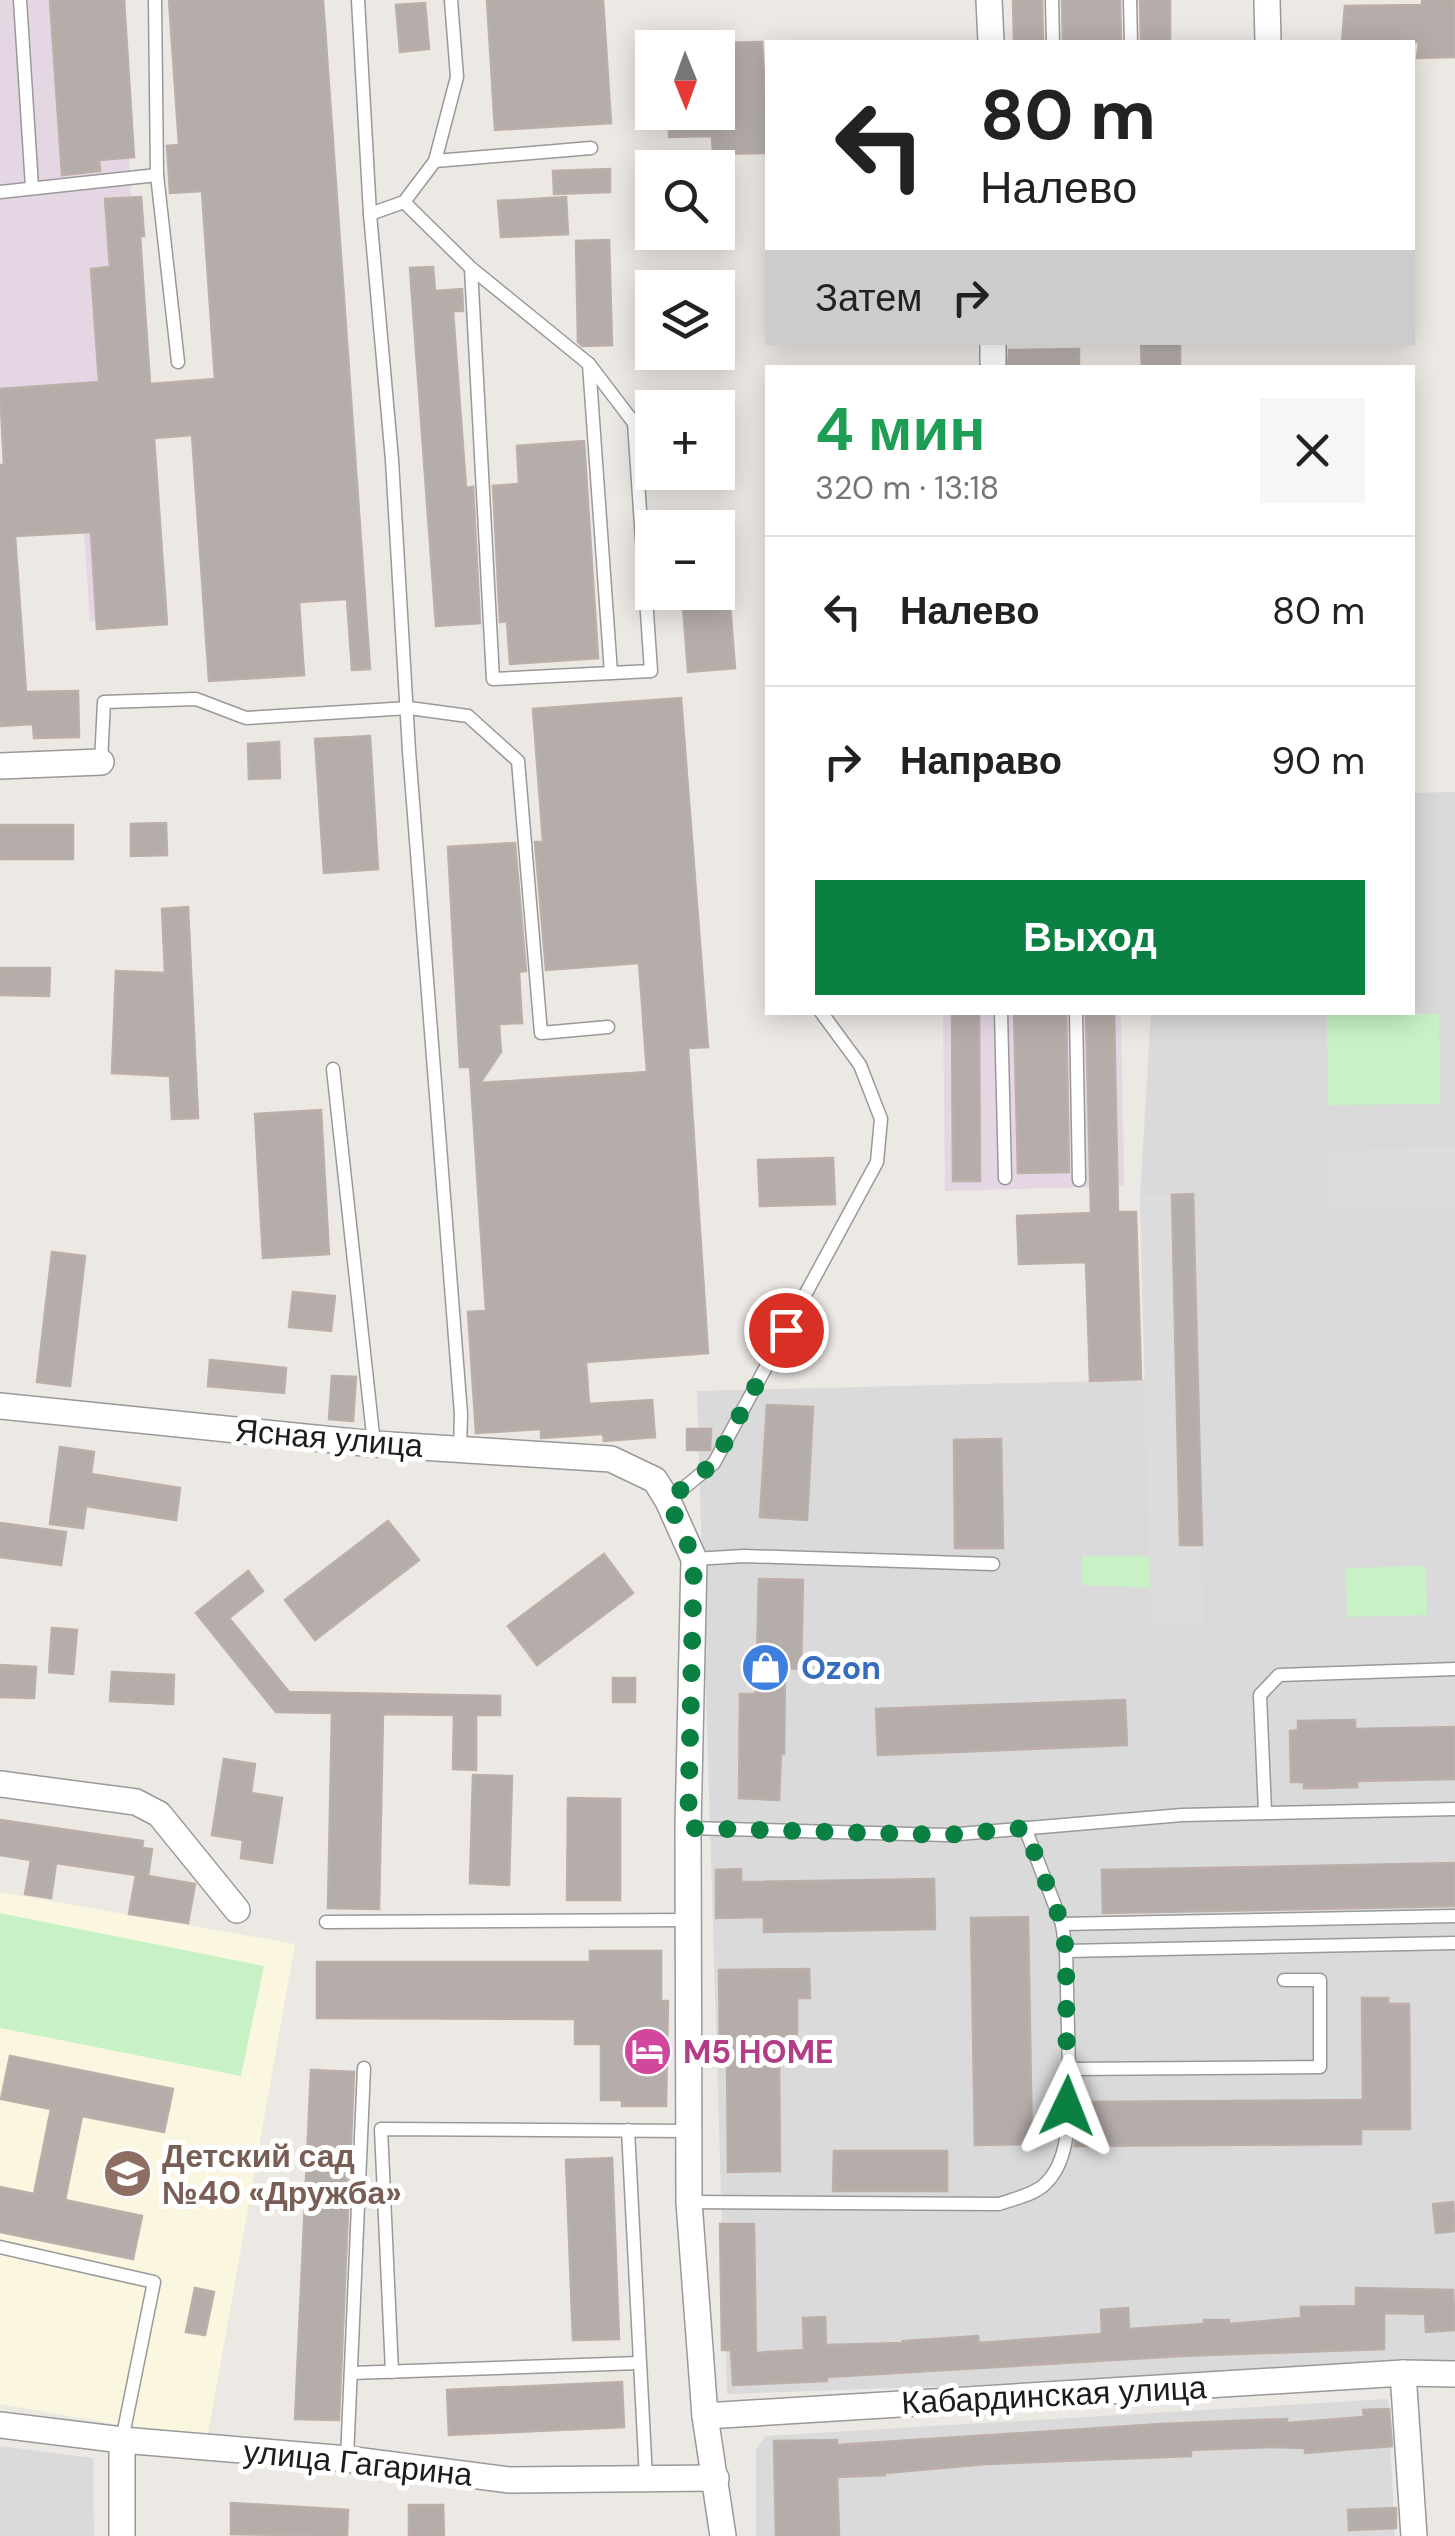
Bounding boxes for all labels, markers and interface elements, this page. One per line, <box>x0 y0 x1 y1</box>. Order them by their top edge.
north arrow <box>635 30 735 130</box>
map controls <box>635 30 735 610</box>
text: 80 m <box>980 70 1156 161</box>
icon: left <box>815 80 945 210</box>
button: search <box>635 150 735 250</box>
text: Налево <box>980 158 1137 217</box>
button: layers <box>635 270 735 370</box>
icon: right <box>943 270 998 325</box>
text: Затем <box>815 273 923 323</box>
button: + <box>635 390 735 490</box>
text: 4 мин <box>815 390 986 469</box>
button: close <box>1260 398 1365 503</box>
text: 320 m · 13:18 <box>815 467 999 509</box>
button: − <box>635 510 735 610</box>
icon: left <box>815 584 870 639</box>
text: Налево <box>900 586 1039 636</box>
text: 80 m <box>1272 586 1365 636</box>
icon: right <box>815 734 870 789</box>
text: Направо <box>900 736 1062 786</box>
text: 90 m <box>1271 736 1365 786</box>
button: Выход <box>815 880 1365 995</box>
pin <box>744 1288 829 1373</box>
icon: arrive <box>759 1303 814 1358</box>
street label: Ясная улица <box>233 1409 425 1467</box>
shop icon: Ozon <box>740 1642 792 1694</box>
place label: Ozon <box>801 1647 881 1689</box>
hotel icon: M5 HOME <box>622 2026 674 2078</box>
place label: M5 HOME <box>683 2031 834 2073</box>
position arrow <box>1015 2054 1119 2158</box>
place label: Детский сад №40 «Дружба» <box>162 2135 402 2214</box>
school or university icon: Детский сад №40 «Дружба» <box>101 2148 153 2200</box>
street label: Кабардинская улица <box>900 2366 1208 2424</box>
street label: улица Гагарина <box>242 2430 475 2496</box>

